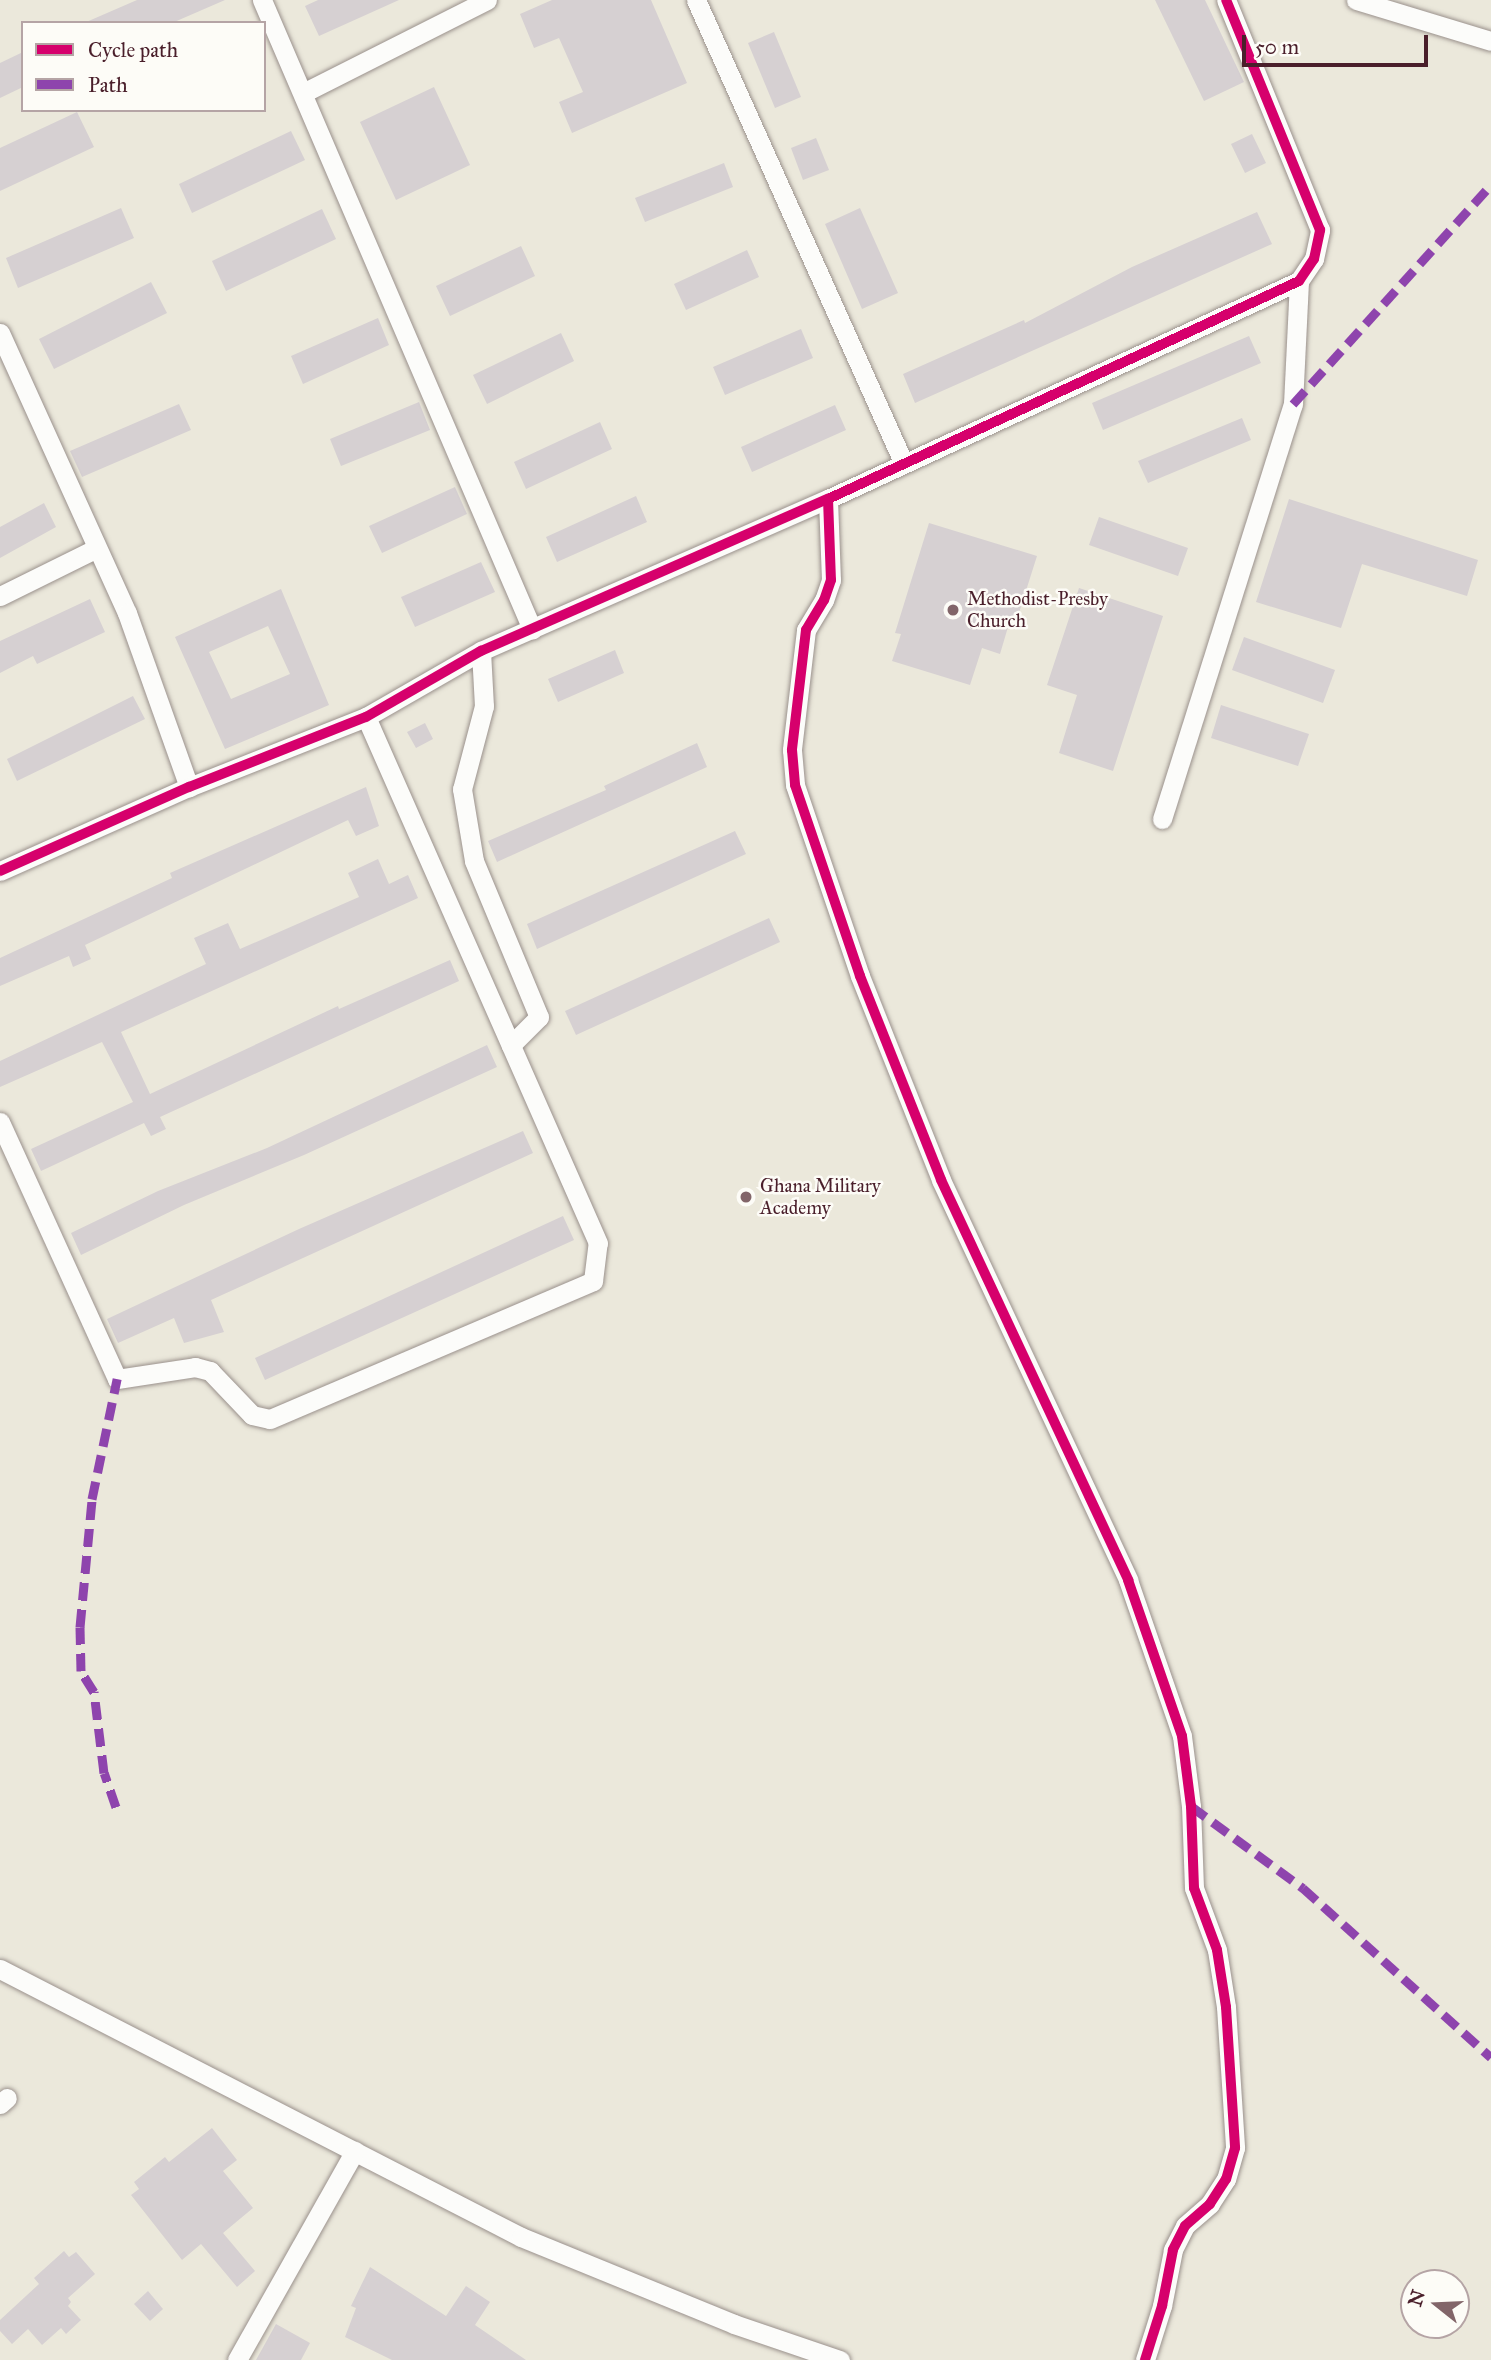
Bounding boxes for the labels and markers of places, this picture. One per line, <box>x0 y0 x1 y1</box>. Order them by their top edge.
place label: Methodist-Presby Church <box>967 588 1108 632</box>
marker: Methodist-Presby Church <box>945 602 961 618</box>
place label: Ghana Military Academy <box>760 1175 881 1219</box>
marker: Ghana Military Academy <box>738 1189 754 1205</box>

